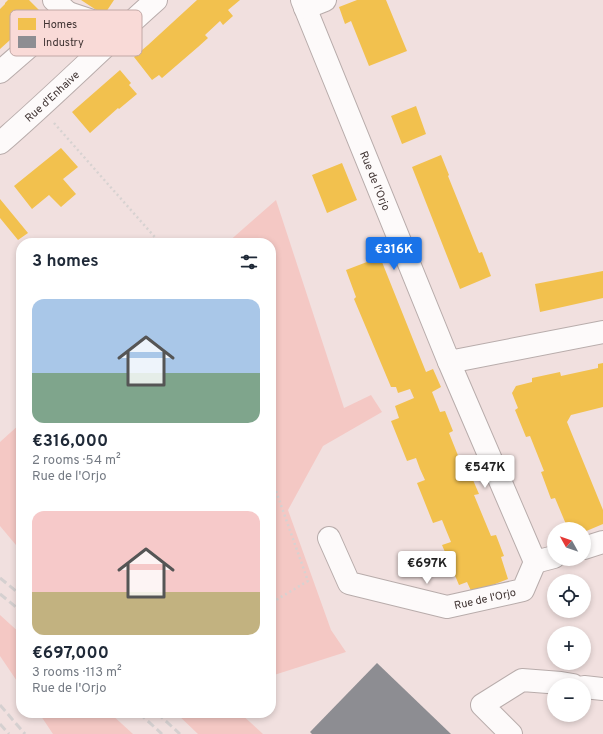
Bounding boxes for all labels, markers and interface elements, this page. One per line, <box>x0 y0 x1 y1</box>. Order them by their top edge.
legend <box>10 10 142 56</box>
text: Homes <box>43 18 77 32</box>
text: Industry <box>43 36 84 50</box>
street label: Rue d'Enhaive <box>22 68 83 126</box>
street label: Rue de l'Orjo <box>356 149 393 213</box>
pin: €316K <box>366 237 422 271</box>
text: €316K <box>375 242 413 258</box>
text: 3 homes <box>32 251 99 273</box>
icon: filters <box>238 251 260 273</box>
icon: home <box>110 325 182 397</box>
text: €316,000 <box>32 431 108 453</box>
text: 2 rooms · 54 m² <box>32 453 121 469</box>
pin: €547K <box>457 455 513 489</box>
text: €547K <box>465 460 505 476</box>
text: Rue de l'Orjo <box>32 469 106 485</box>
north arrow <box>547 522 591 566</box>
map controls <box>547 522 591 722</box>
icon: home <box>110 537 182 609</box>
pin: €697K <box>399 551 455 585</box>
text: €697K <box>407 556 447 572</box>
button: locate <box>547 574 591 618</box>
street label: Rue de l'Orjo <box>453 586 517 613</box>
button: + <box>547 626 591 670</box>
text: €697,000 <box>32 643 109 665</box>
text: 3 rooms · 113 m² <box>32 665 122 681</box>
button: − <box>547 678 591 722</box>
text: Rue de l'Orjo <box>32 681 106 697</box>

